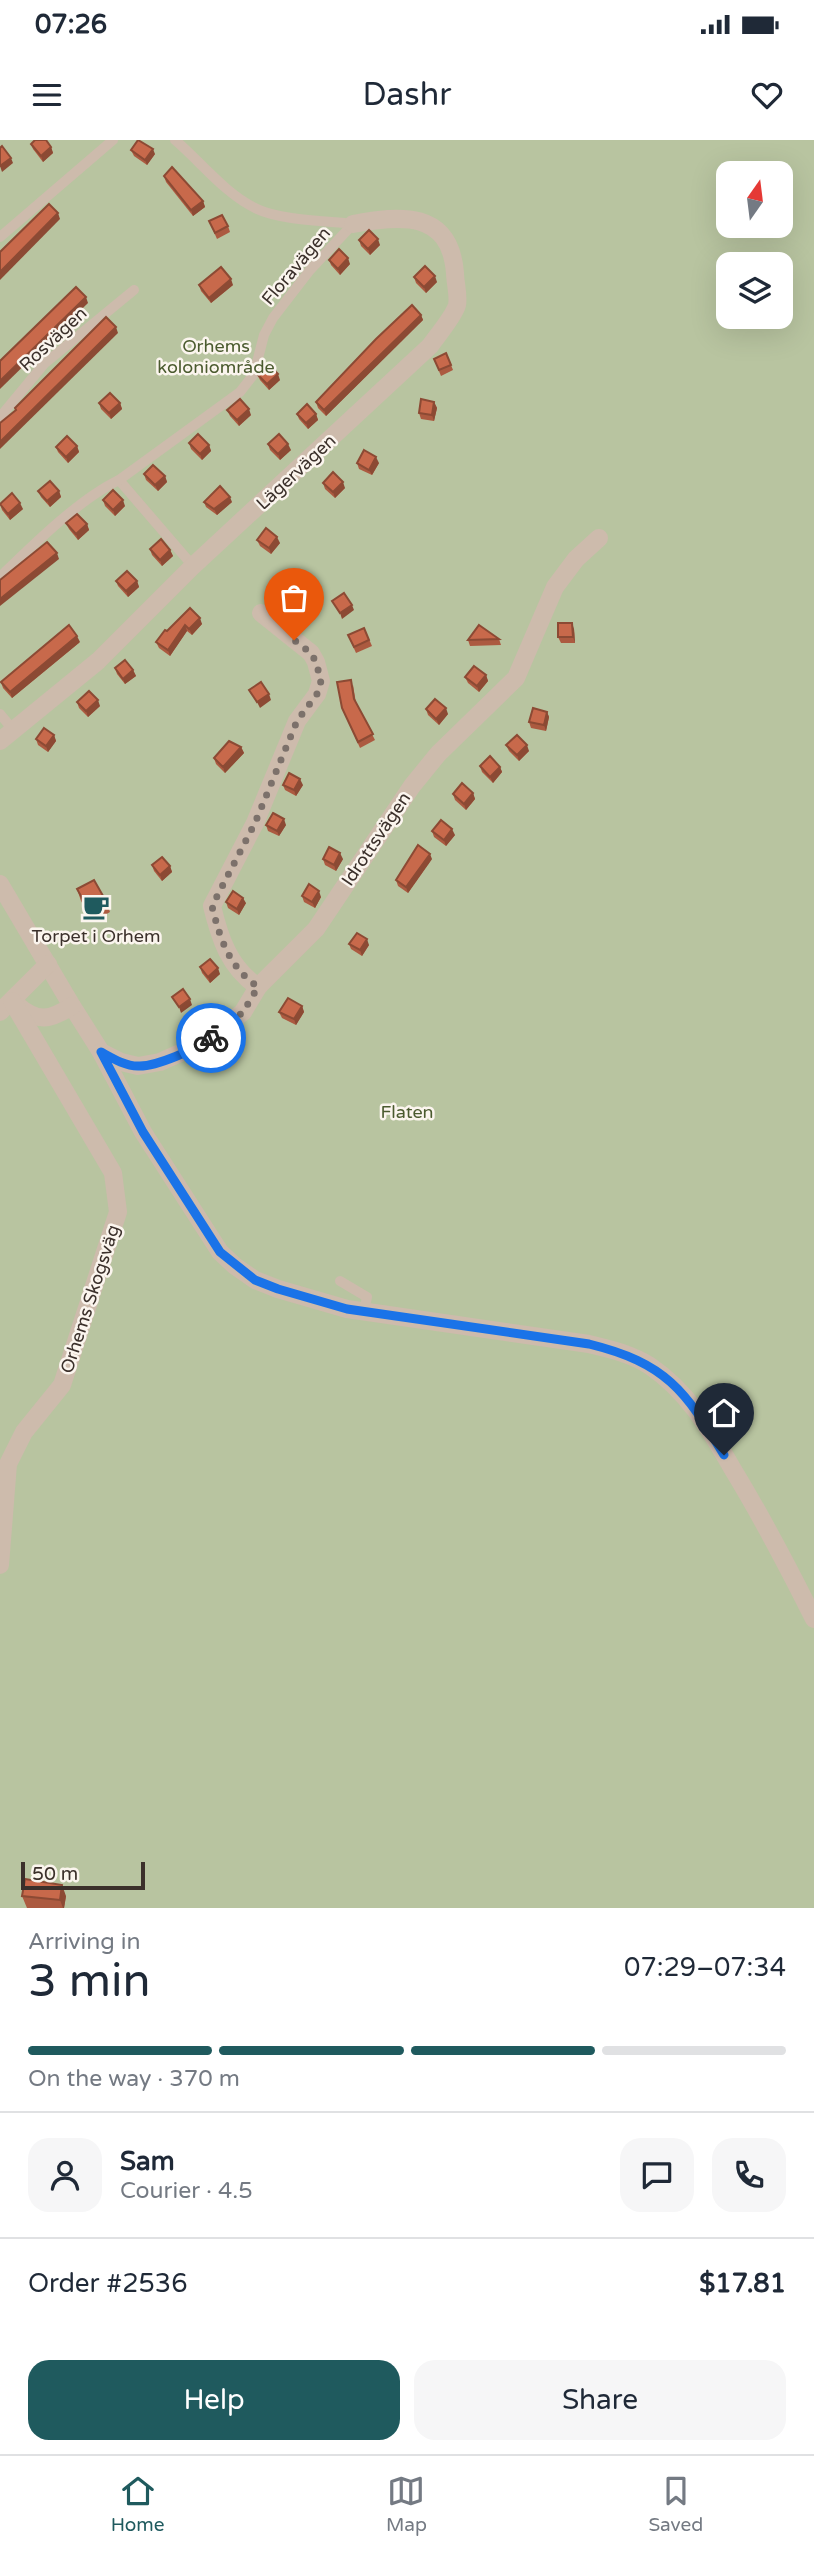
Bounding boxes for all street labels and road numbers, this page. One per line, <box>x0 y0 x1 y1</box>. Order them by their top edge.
street label: Floravägen <box>257 222 335 310</box>
street label: Rosvägen <box>15 302 91 376</box>
street label: Lägervägen <box>252 430 340 514</box>
street label: Idrottsvägen <box>337 788 415 890</box>
street label: Orhems Skogsväg <box>56 1222 124 1376</box>

